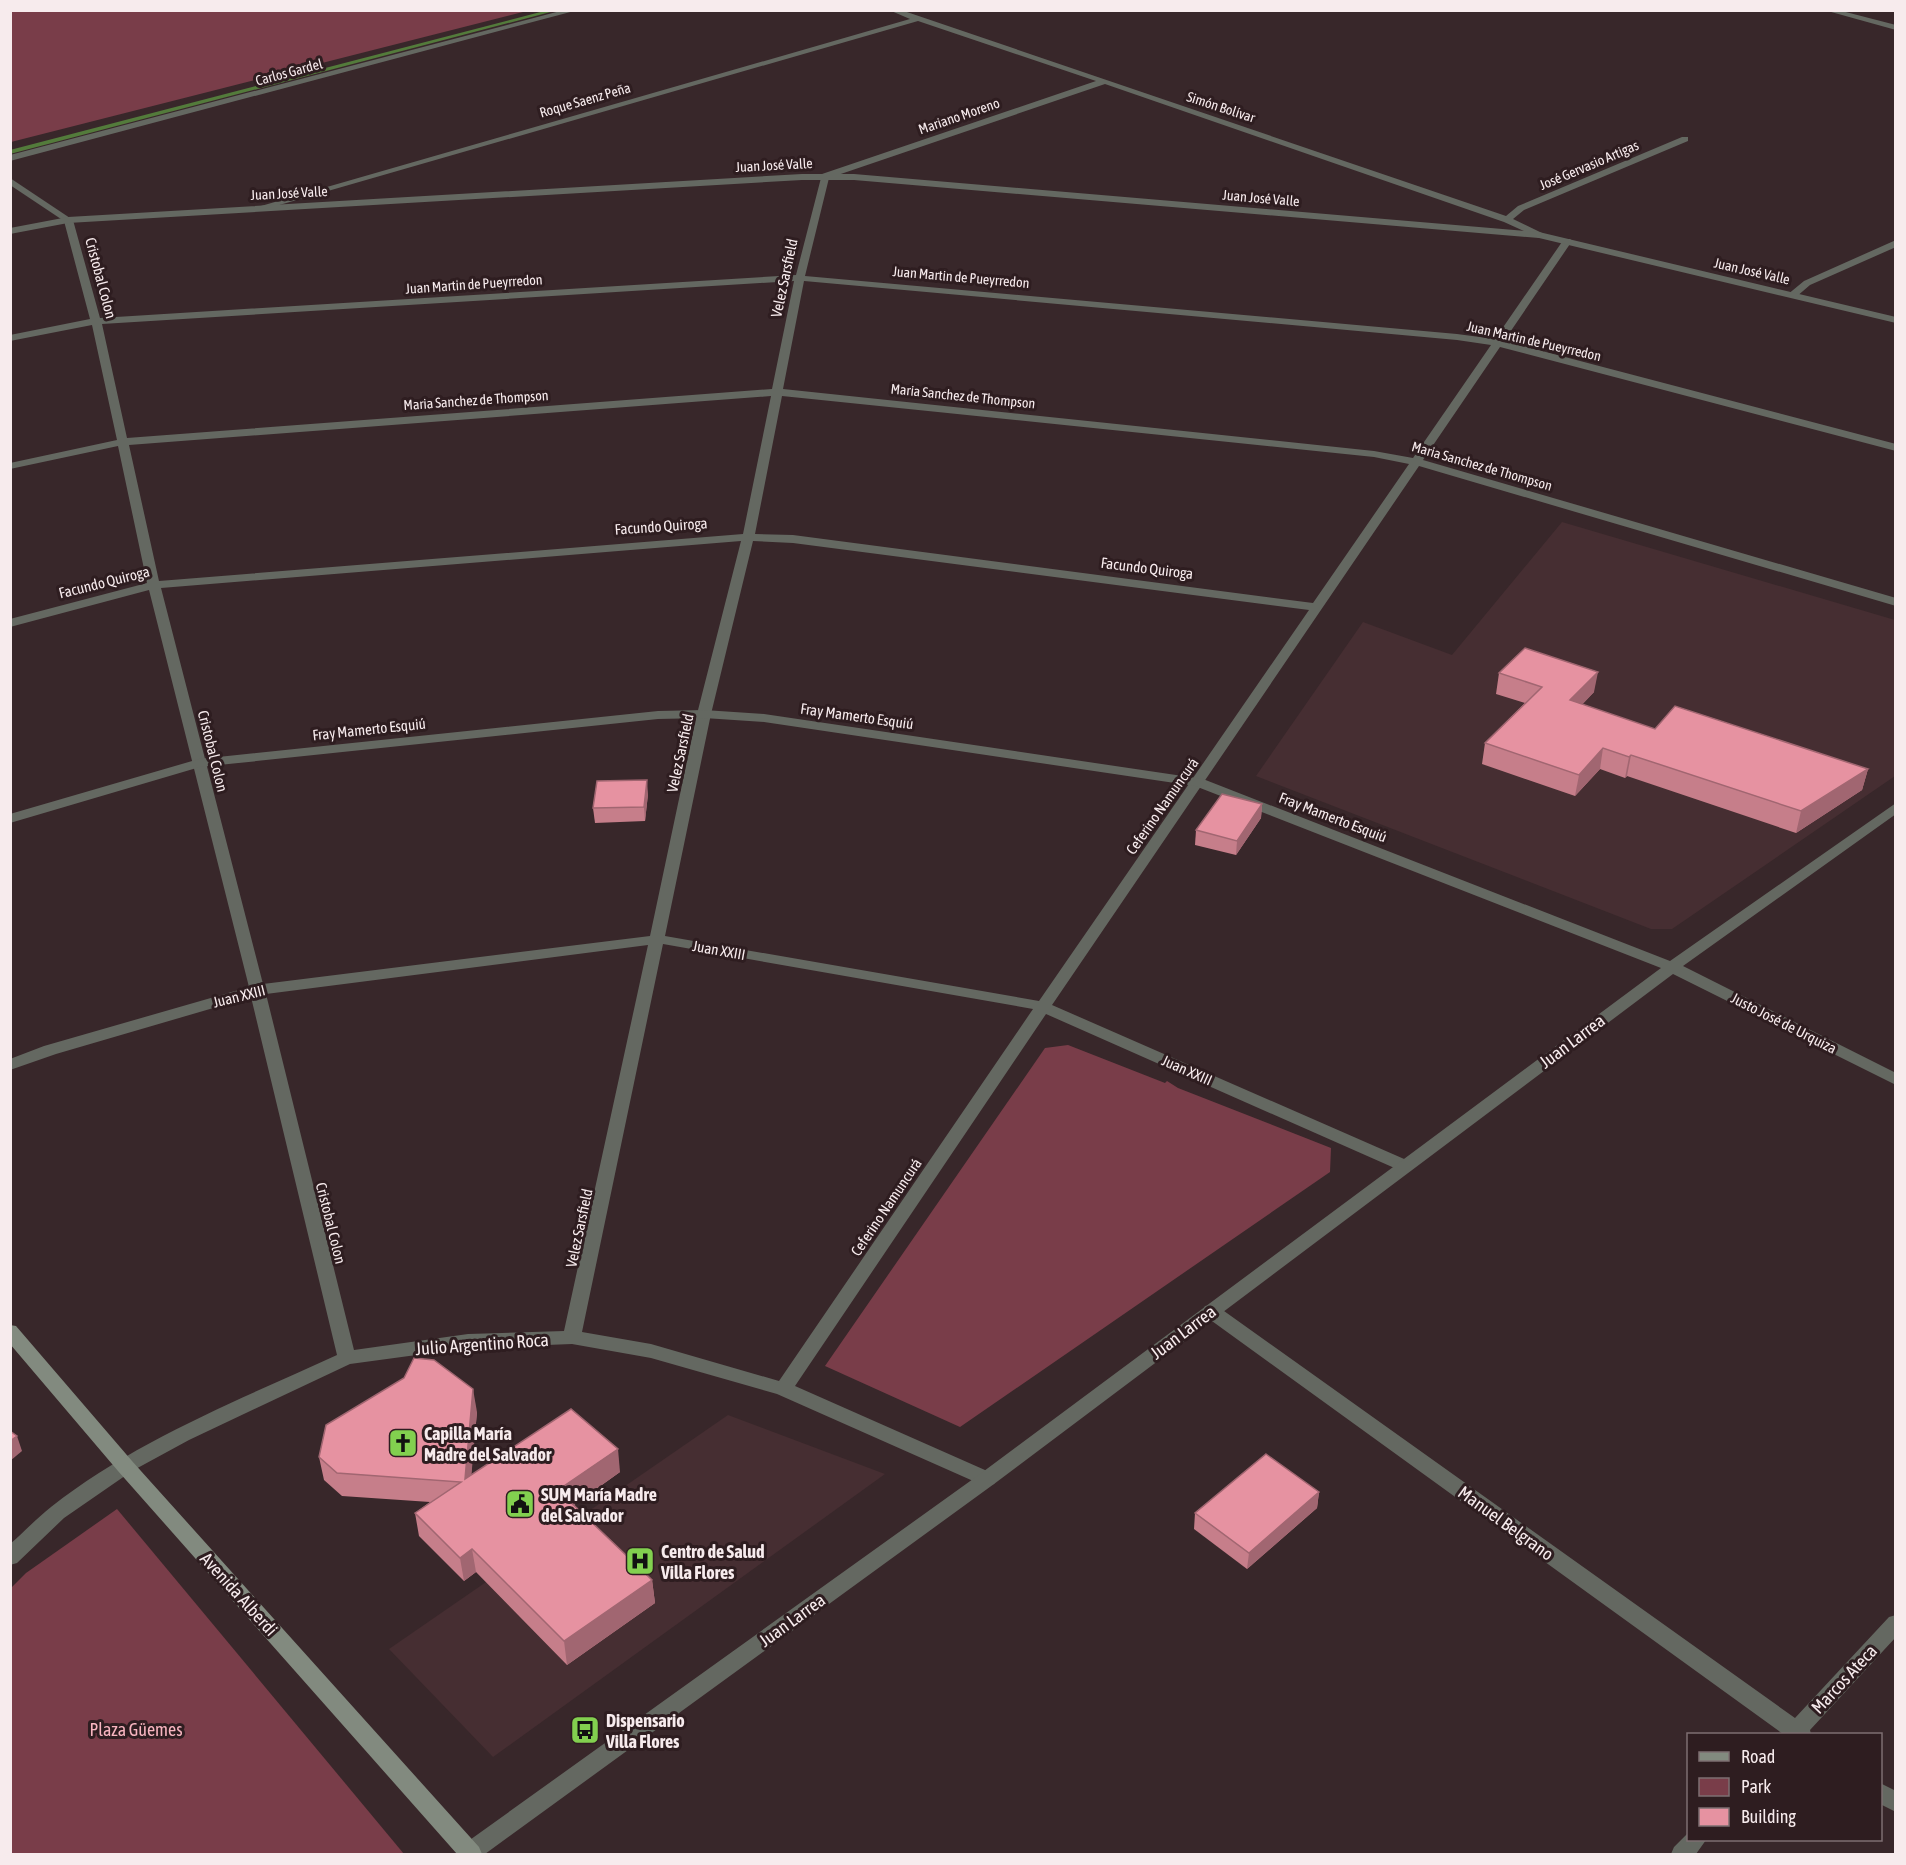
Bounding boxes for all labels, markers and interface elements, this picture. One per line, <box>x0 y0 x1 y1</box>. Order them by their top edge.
street label: Carlos Gardel <box>254 55 325 89</box>
street label: Roque Saenz Peña <box>538 79 632 121</box>
street label: Simón Bolívar <box>1185 88 1258 126</box>
street label: Mariano Moreno <box>916 95 1002 137</box>
street label: José Gervasio Artigas <box>1537 137 1641 193</box>
street label: Juan José Valle <box>735 155 813 175</box>
street label: Juan José Valle <box>250 183 328 203</box>
street label: Juan José Valle <box>1222 187 1300 209</box>
street label: Cristobal Colon <box>82 236 120 320</box>
street label: Velez Sarsfield <box>767 237 801 319</box>
street label: Juan José Valle <box>1713 255 1791 287</box>
street label: Juan Martin de Pueyrredon <box>892 263 1030 291</box>
street label: Juan Martin de Pueyrredon <box>405 271 543 297</box>
street label: Juan Martin de Pueyrredon <box>1465 318 1603 364</box>
street label: Maria Sanchez de Thompson <box>890 380 1036 412</box>
street label: Maria Sanchez de Thompson <box>403 387 549 413</box>
street label: Maria Sanchez de Thompson <box>1410 438 1554 494</box>
street label: Facundo Quiroga <box>614 514 708 538</box>
street label: Facundo Quiroga <box>1100 554 1194 582</box>
street label: Facundo Quiroga <box>57 562 151 602</box>
street label: Fray Mamerto Esquiú <box>799 700 915 732</box>
street label: Cristobal Colon <box>195 709 231 793</box>
street label: Velez Sarsfield <box>663 712 697 794</box>
street label: Fray Mamerto Esquiú <box>311 715 427 743</box>
street label: Ceferino Namuncurá <box>1122 754 1202 857</box>
street label: Fray Mamerto Esquiú <box>1277 789 1389 845</box>
street label: Juan XXIII <box>691 937 747 963</box>
street label: Juan XXIII <box>211 981 267 1011</box>
street label: Justo José de Urquiza <box>1728 989 1840 1057</box>
street label: Juan Larrea <box>1535 1010 1609 1072</box>
street label: Juan XXIII <box>1159 1051 1215 1089</box>
street label: Ceferino Namuncurá <box>847 1155 925 1259</box>
street label: Cristobal Colon <box>313 1181 349 1265</box>
street label: Velez Sarsfield <box>562 1187 596 1269</box>
street label: Juan Larrea <box>1146 1301 1220 1363</box>
street label: Julio Argentino Roca <box>415 1329 549 1359</box>
place label: Capilla María Madre del Salvador <box>424 1423 552 1465</box>
church icon: Capilla María Madre del Salvador <box>387 1427 419 1459</box>
street label: Manuel Belgrano <box>1454 1481 1558 1565</box>
place label: SUM María Madre del Salvador <box>541 1484 657 1526</box>
public building icon: SUM María Madre del Salvador <box>504 1488 536 1520</box>
place label: Centro de Salud Villa Flores <box>660 1541 765 1583</box>
hospital icon: Centro de Salud Villa Flores <box>624 1545 656 1577</box>
street label: Avenida Alberdi <box>196 1548 282 1640</box>
street label: Juan Larrea <box>755 1589 829 1651</box>
street label: Marcos Ateca <box>1807 1640 1881 1718</box>
place label: Dispensario Villa Flores <box>605 1710 685 1752</box>
bus stop icon: Dispensario Villa Flores <box>569 1714 601 1746</box>
park label: Plaza Güemes <box>89 1719 183 1740</box>
legend <box>1687 1733 1882 1841</box>
text: Road <box>1741 1746 1775 1767</box>
text: Park <box>1741 1776 1771 1797</box>
text: Building <box>1741 1806 1796 1827</box>

